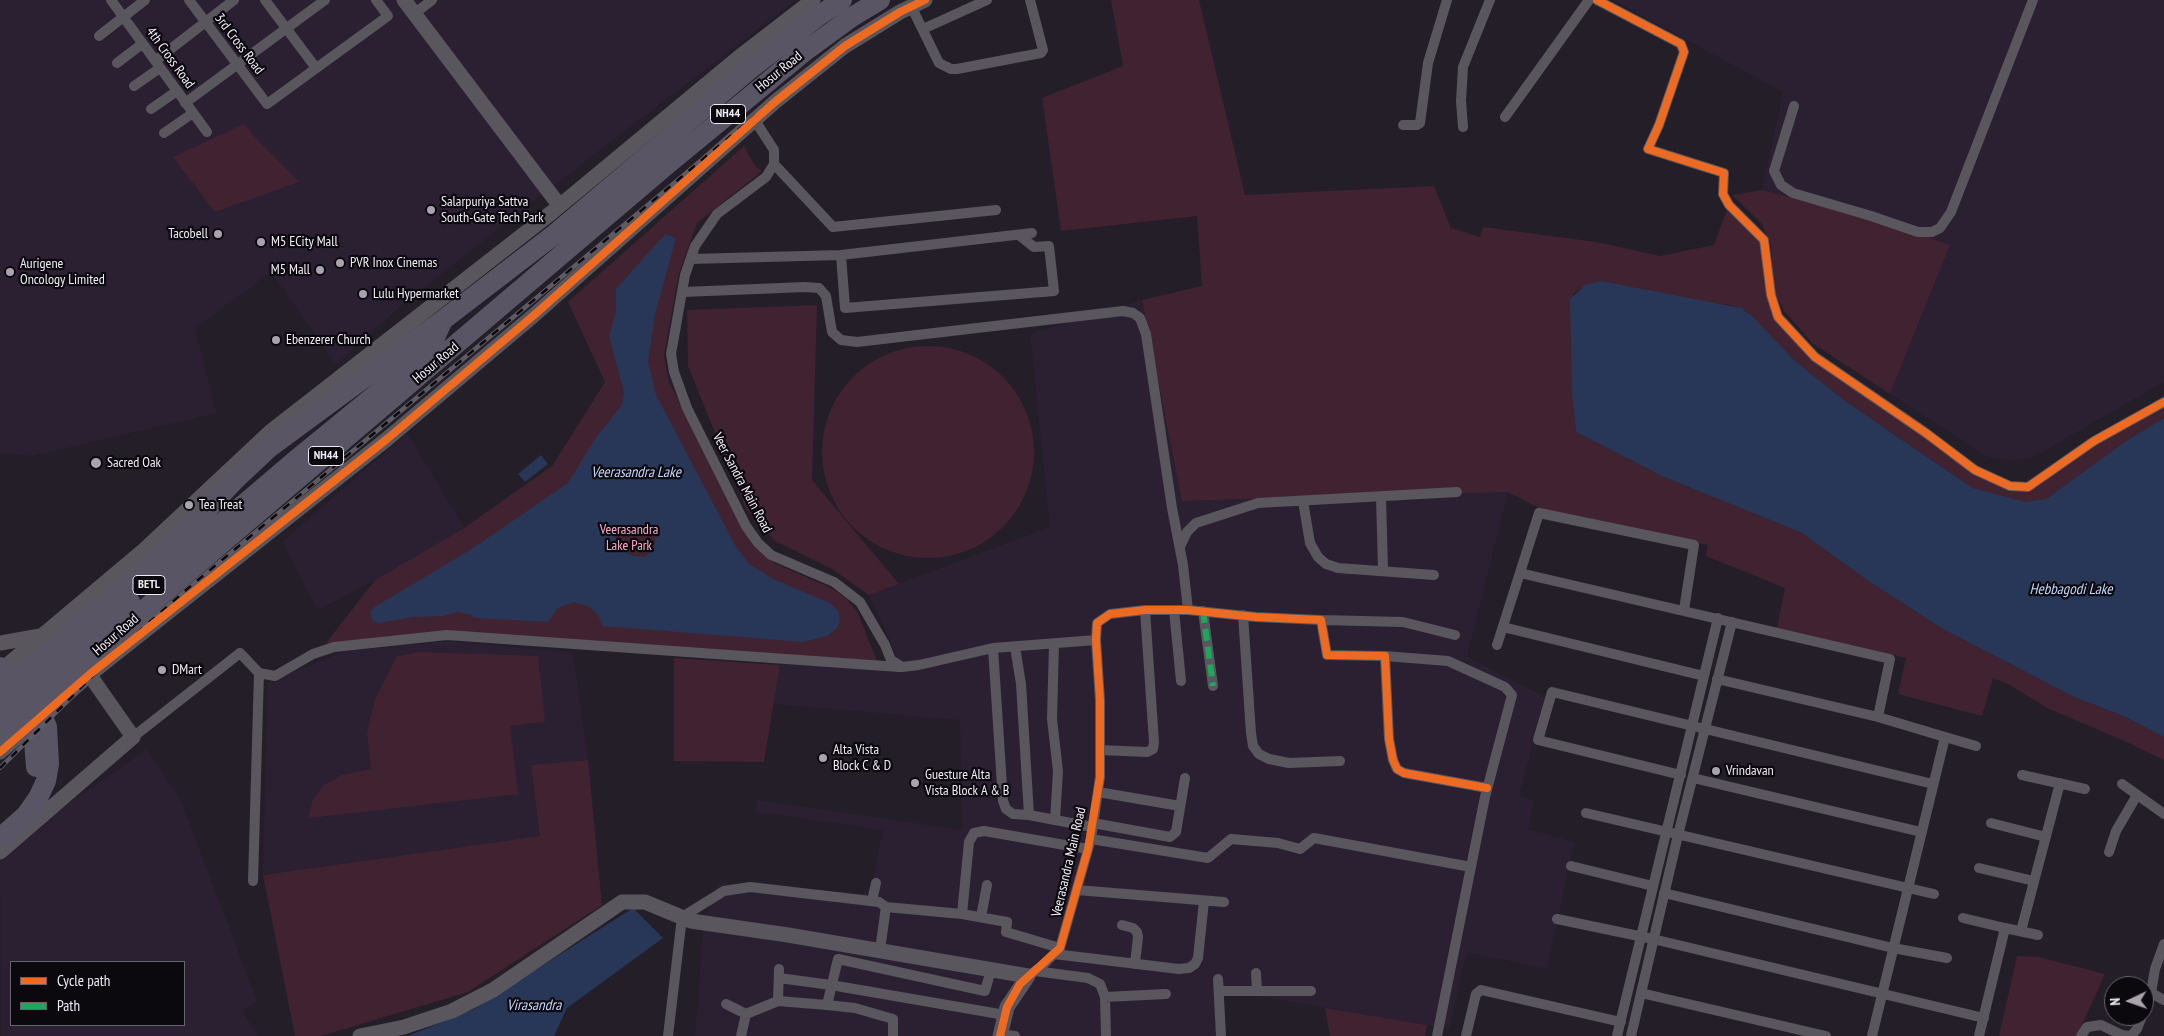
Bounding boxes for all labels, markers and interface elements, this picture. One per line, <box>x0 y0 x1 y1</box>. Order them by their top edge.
street label: 3rd Cross Road <box>211 10 267 78</box>
street label: 4th Cross Road <box>142 24 198 92</box>
street label: Hosur Road <box>752 48 806 96</box>
road number: NH44 <box>710 105 746 124</box>
place label: Salarpuriya Sattva South-Gate Tech Park <box>441 194 544 226</box>
marker: Salarpuriya Sattva South-Gate Tech Park <box>425 204 437 216</box>
place label: Tacobell <box>168 226 208 242</box>
marker: Tacobell <box>212 228 224 240</box>
place label: M5 ECity Mall <box>271 234 338 250</box>
marker: M5 ECity Mall <box>255 236 267 248</box>
place label: PVR Inox Cinemas <box>350 255 437 271</box>
place label: Aurigene Oncology Limited <box>20 256 105 288</box>
marker: PVR Inox Cinemas <box>334 257 346 269</box>
place label: M5 Mall <box>271 262 310 278</box>
marker: M5 Mall <box>314 264 326 276</box>
marker: Aurigene Oncology Limited <box>4 266 16 278</box>
place label: Lulu Hypermarket <box>373 286 459 302</box>
marker: Lulu Hypermarket <box>357 288 369 300</box>
place label: Ebenzerer Church <box>286 332 371 348</box>
marker: Ebenzerer Church <box>270 334 282 346</box>
street label: Hosur Road <box>410 339 462 387</box>
street label: Veer Sandra Main Road <box>709 430 775 536</box>
road number: NH44 <box>308 446 344 466</box>
place label: Sacred Oak <box>107 455 161 471</box>
marker: Sacred Oak <box>89 456 103 470</box>
water label: Veerasandra Lake <box>591 464 681 482</box>
place label: Tea Treat <box>199 497 242 513</box>
marker: Tea Treat <box>183 499 195 511</box>
park label: Veerasandra Lake Park <box>600 522 658 554</box>
road number: BETL <box>133 576 165 594</box>
water label: Hebbagodi Lake <box>2029 581 2113 599</box>
street label: Hosur Road <box>90 611 142 659</box>
place label: DMart <box>172 662 202 678</box>
marker: DMart <box>156 664 168 676</box>
place label: Alta Vista Block C & D <box>833 742 891 774</box>
marker: Alta Vista Block C & D <box>817 752 829 764</box>
place label: Vrindavan <box>1726 763 1774 779</box>
marker: Vrindavan <box>1710 765 1722 777</box>
place label: Guesture Alta Vista Block A & B <box>925 767 1009 800</box>
marker: Guesture Alta Vista Block A & B <box>909 777 921 789</box>
street label: Veerasandra Main Road <box>1048 805 1090 919</box>
legend <box>10 961 185 1026</box>
text: Cycle path <box>57 971 110 990</box>
north arrow <box>2104 976 2154 1026</box>
text: Path <box>57 996 80 1015</box>
water label: Virasandra <box>507 997 561 1015</box>
text: N <box>2106 997 2124 1006</box>

